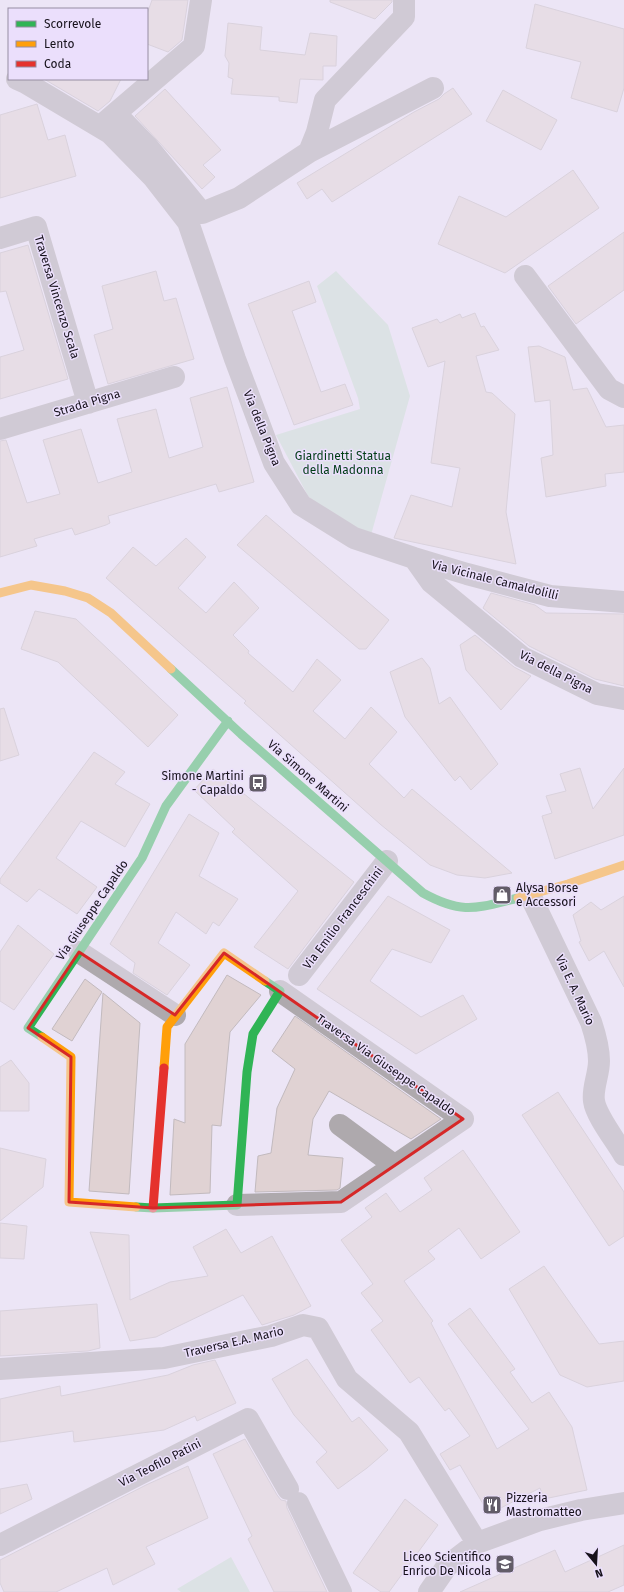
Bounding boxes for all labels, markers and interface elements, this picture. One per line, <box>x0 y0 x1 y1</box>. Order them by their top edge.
legend <box>8 8 148 80</box>
text: Scorrevole <box>44 17 101 31</box>
text: Lento <box>44 37 74 51</box>
text: Coda <box>44 57 71 71</box>
street label: Traversa Vincenzo Scala <box>32 234 82 360</box>
street label: Strada Pigna <box>52 386 122 420</box>
street label: Via della Pigna <box>240 388 284 468</box>
park label: Giardinetti Statua della Madonna <box>295 449 391 477</box>
street label: Via Vicinale Camaldolilli <box>430 557 560 603</box>
street label: Via della Pigna <box>517 648 595 696</box>
street label: Via Simone Martini <box>265 737 351 815</box>
place label: Simone Martini - Capaldo <box>161 769 244 797</box>
bus stop icon: Simone Martini - Capaldo <box>247 772 269 794</box>
street label: Via Giuseppe Capaldo <box>53 857 131 963</box>
street label: Via Emilio Franceschini <box>300 864 386 972</box>
place label: Alysa Borse e Accessori <box>516 881 578 909</box>
shop icon: Alysa Borse e Accessori <box>491 884 513 906</box>
street label: Via E. A. Mario <box>553 953 597 1027</box>
street label: Traversa Via Giuseppe Capaldo <box>314 1012 458 1118</box>
street label: Traversa E.A. Mario <box>183 1324 285 1360</box>
street label: Via Teofilo Patini <box>117 1436 203 1490</box>
place label: Pizzeria Mastromatteo <box>506 1491 582 1519</box>
restaurant icon: Pizzeria Mastromatteo <box>481 1494 503 1516</box>
north arrow <box>576 1544 616 1584</box>
place label: Liceo Scientifico Enrico De Nicola <box>402 1550 491 1578</box>
school or university icon: Liceo Scientifico Enrico De Nicola <box>494 1553 516 1575</box>
text: N <box>593 1566 604 1580</box>

